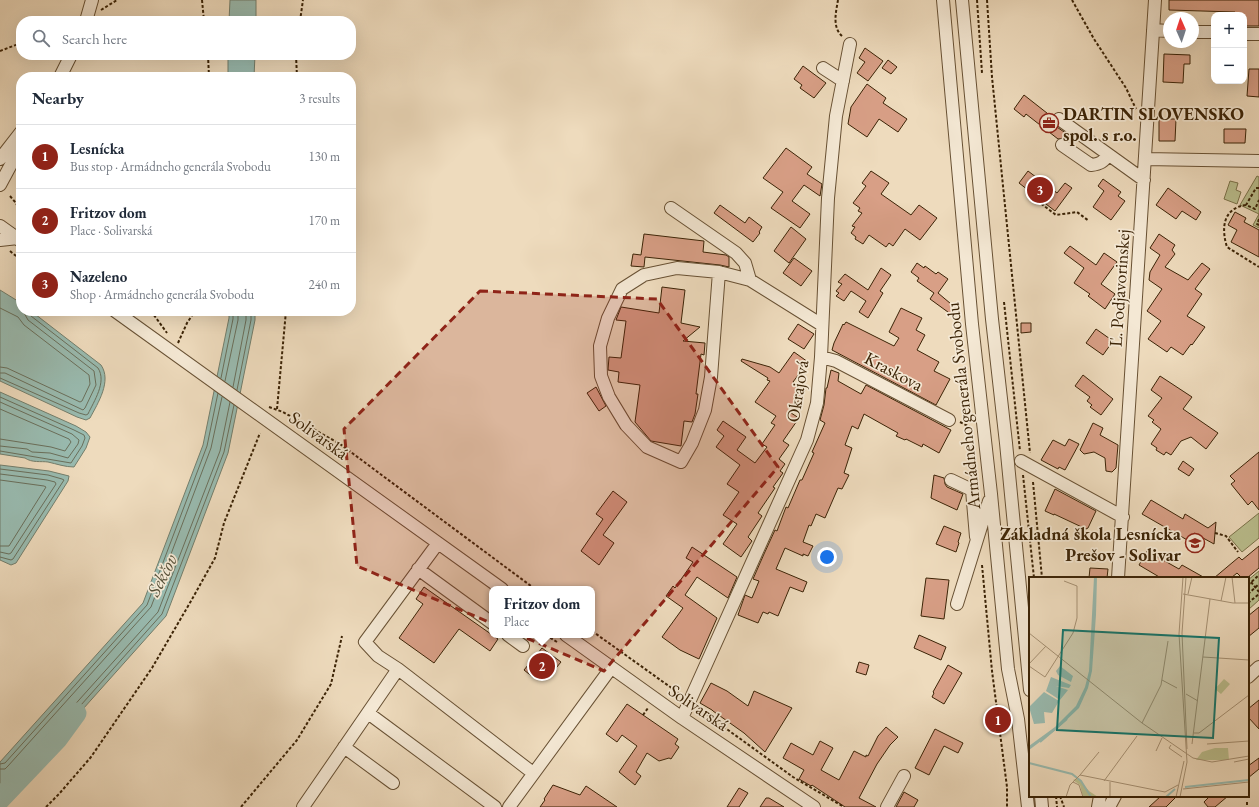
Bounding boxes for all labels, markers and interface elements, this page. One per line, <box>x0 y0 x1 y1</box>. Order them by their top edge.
north arrow <box>1163 12 1199 48</box>
map controls <box>1211 12 1247 84</box>
button: + <box>1211 12 1247 48</box>
search box <box>16 16 356 60</box>
icon: search <box>30 27 52 49</box>
text: Search here <box>62 29 127 48</box>
button: − <box>1211 48 1247 84</box>
text: Nearby <box>32 87 84 109</box>
text: 3 results <box>299 90 340 107</box>
place label: DARTIN SLOVENSKO spol. s r.o. <box>1063 102 1244 146</box>
office icon: DARTIN SLOVENSKO spol. s r.o. <box>1038 112 1060 134</box>
text: Lesnícka <box>70 139 124 158</box>
text: 1 <box>42 148 48 165</box>
text: 130 m <box>309 148 340 165</box>
text: Bus stop · Armádneho generála Svobodu <box>70 158 271 175</box>
pin: 3 <box>1027 175 1053 205</box>
text: Fritzov dom <box>70 203 147 222</box>
text: 2 <box>42 212 48 229</box>
text: 170 m <box>309 212 340 229</box>
text: Place · Solivarská <box>70 222 153 239</box>
street label: Ľ. Podjavorinskej <box>1103 228 1135 348</box>
text: Nazeleno <box>70 267 127 286</box>
text: 3 <box>42 276 48 293</box>
text: 240 m <box>309 276 340 293</box>
text: Shop · Armádneho generála Svobodu <box>70 286 254 303</box>
street label: Armádneho generála Svobodu <box>941 301 985 512</box>
street label: Kraskova <box>861 346 928 396</box>
street label: Okrajová <box>781 357 813 424</box>
street label: Solivarská <box>285 406 354 465</box>
place label: Základná škola Lesnícka Prešov - Solivar <box>1000 522 1182 566</box>
school or university icon: Základná škola Lesnícka Prešov - Solivar <box>1184 532 1206 554</box>
your location <box>817 547 837 567</box>
water label: Sekčov <box>140 549 183 601</box>
inset map <box>1029 577 1249 797</box>
popup <box>489 586 595 638</box>
text: Fritzov dom <box>504 594 580 613</box>
text: Place <box>504 613 529 630</box>
pin: 2 <box>529 651 555 681</box>
street label: Solivarská <box>664 678 734 736</box>
pin: 1 <box>985 705 1011 735</box>

